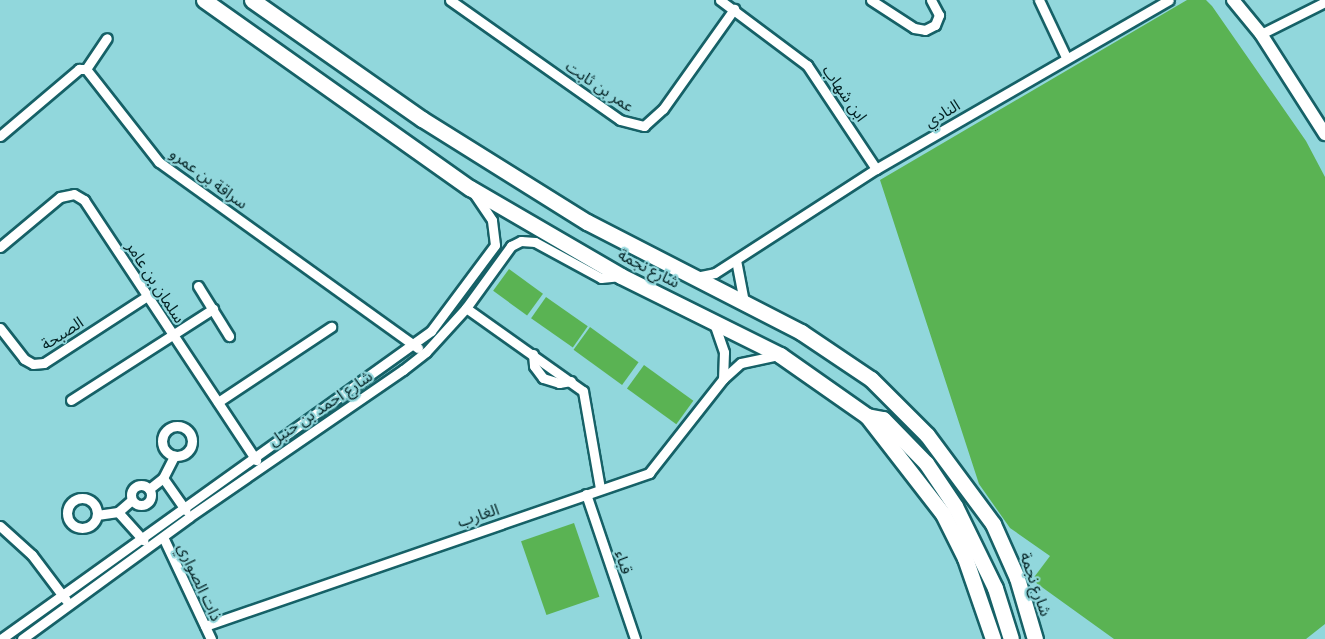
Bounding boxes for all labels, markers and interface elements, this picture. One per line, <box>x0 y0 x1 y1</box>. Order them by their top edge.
street label: عمر بن ثابت <box>562 56 638 116</box>
street label: ابن شهاب <box>819 61 871 125</box>
street label: النادي <box>921 95 963 131</box>
street label: سراقة بن عمرو <box>166 143 252 213</box>
street label: سلمان بن عامر <box>123 238 189 326</box>
street label: شارع نجمة <box>615 244 683 292</box>
street label: الصبحة <box>37 312 87 354</box>
street label: شارع احمد بن حنبل <box>264 366 376 450</box>
street label: الغارب <box>455 499 501 531</box>
street label: ذات الصواري <box>174 540 226 624</box>
street label: قباء <box>611 548 637 576</box>
street label: شارع نجمة <box>1016 549 1056 619</box>

